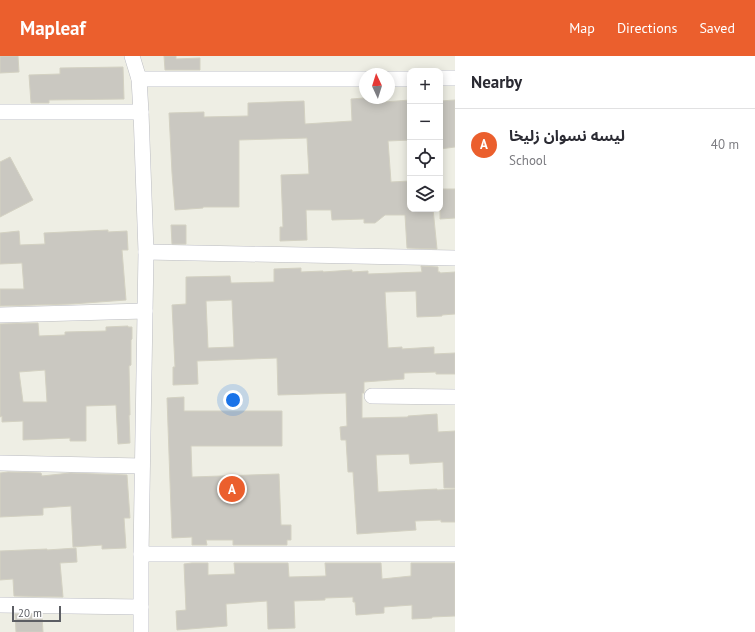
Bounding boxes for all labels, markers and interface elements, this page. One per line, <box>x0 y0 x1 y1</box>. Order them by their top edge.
text: Mapleaf <box>20 16 86 40</box>
text: Map <box>569 19 595 37</box>
text: Directions <box>617 19 677 37</box>
text: Saved <box>699 19 735 37</box>
north arrow <box>359 68 395 104</box>
map controls <box>407 68 443 212</box>
button: + <box>407 68 443 104</box>
text: Nearby <box>471 71 522 93</box>
button: − <box>407 104 443 140</box>
text: لیسه نسوان زلیخا <box>509 126 625 145</box>
text: A <box>480 136 488 153</box>
text: 40 m <box>711 136 739 153</box>
button: locate <box>407 140 443 176</box>
text: School <box>509 152 547 169</box>
button: layers <box>407 176 443 212</box>
your location <box>223 390 243 410</box>
pin: A <box>219 474 245 504</box>
scale bar <box>12 604 61 623</box>
text: 20 m <box>18 606 42 620</box>

